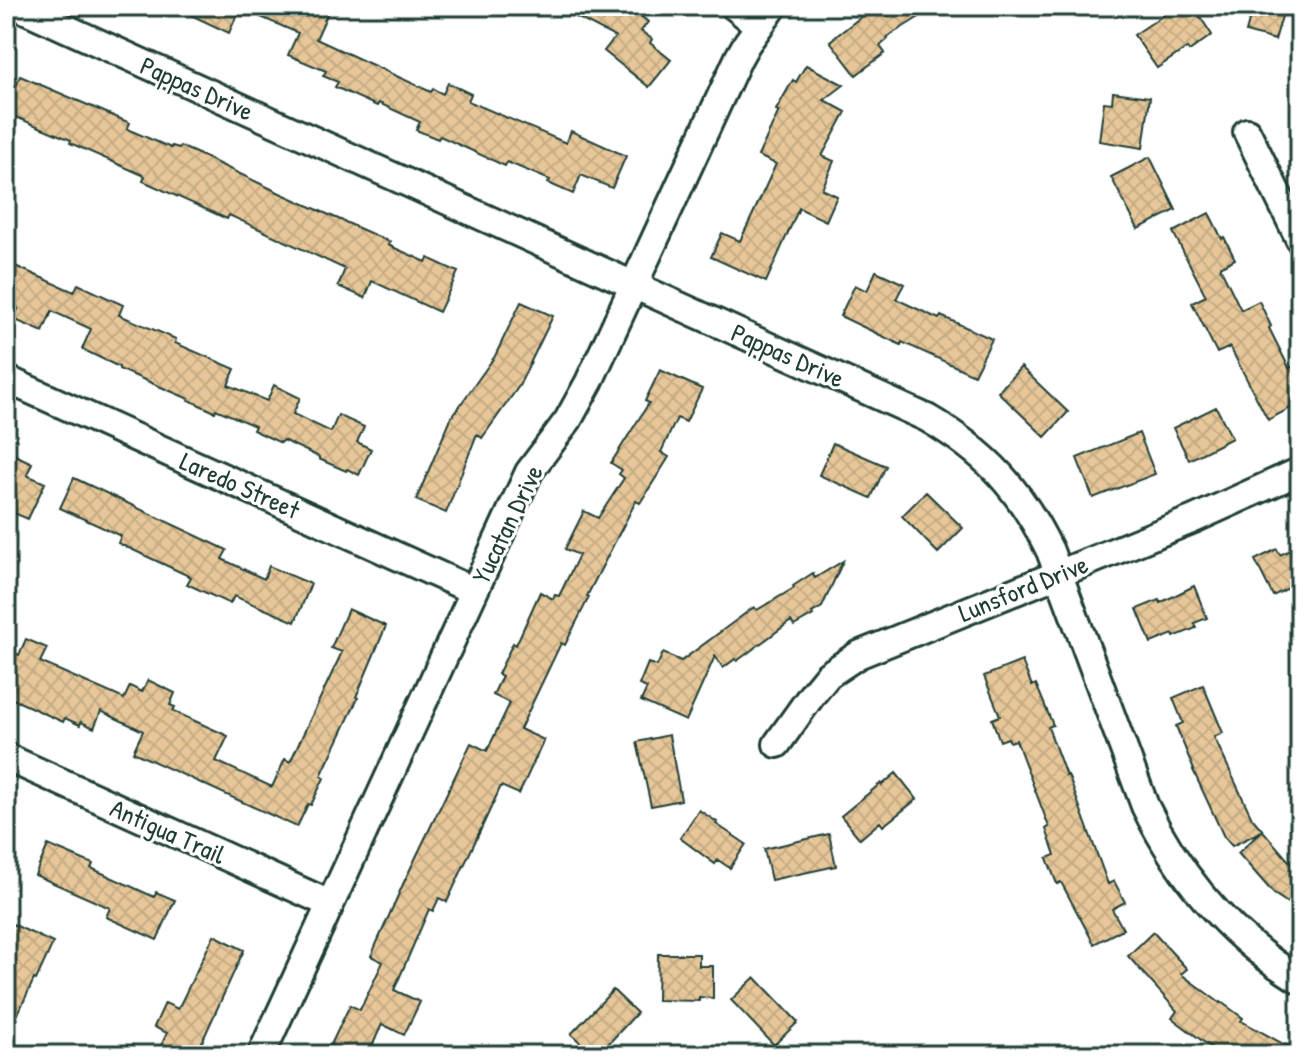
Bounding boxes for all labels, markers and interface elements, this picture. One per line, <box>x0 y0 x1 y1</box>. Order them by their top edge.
street label: Pappas Drive <box>135 48 259 128</box>
street label: Pappas Drive <box>726 315 850 395</box>
street label: Laredo Street <box>175 443 306 527</box>
street label: Yucatan Drive <box>463 459 551 589</box>
street label: Lunsford Drive <box>953 546 1093 630</box>
street label: Antigua Trail <box>105 790 231 872</box>

